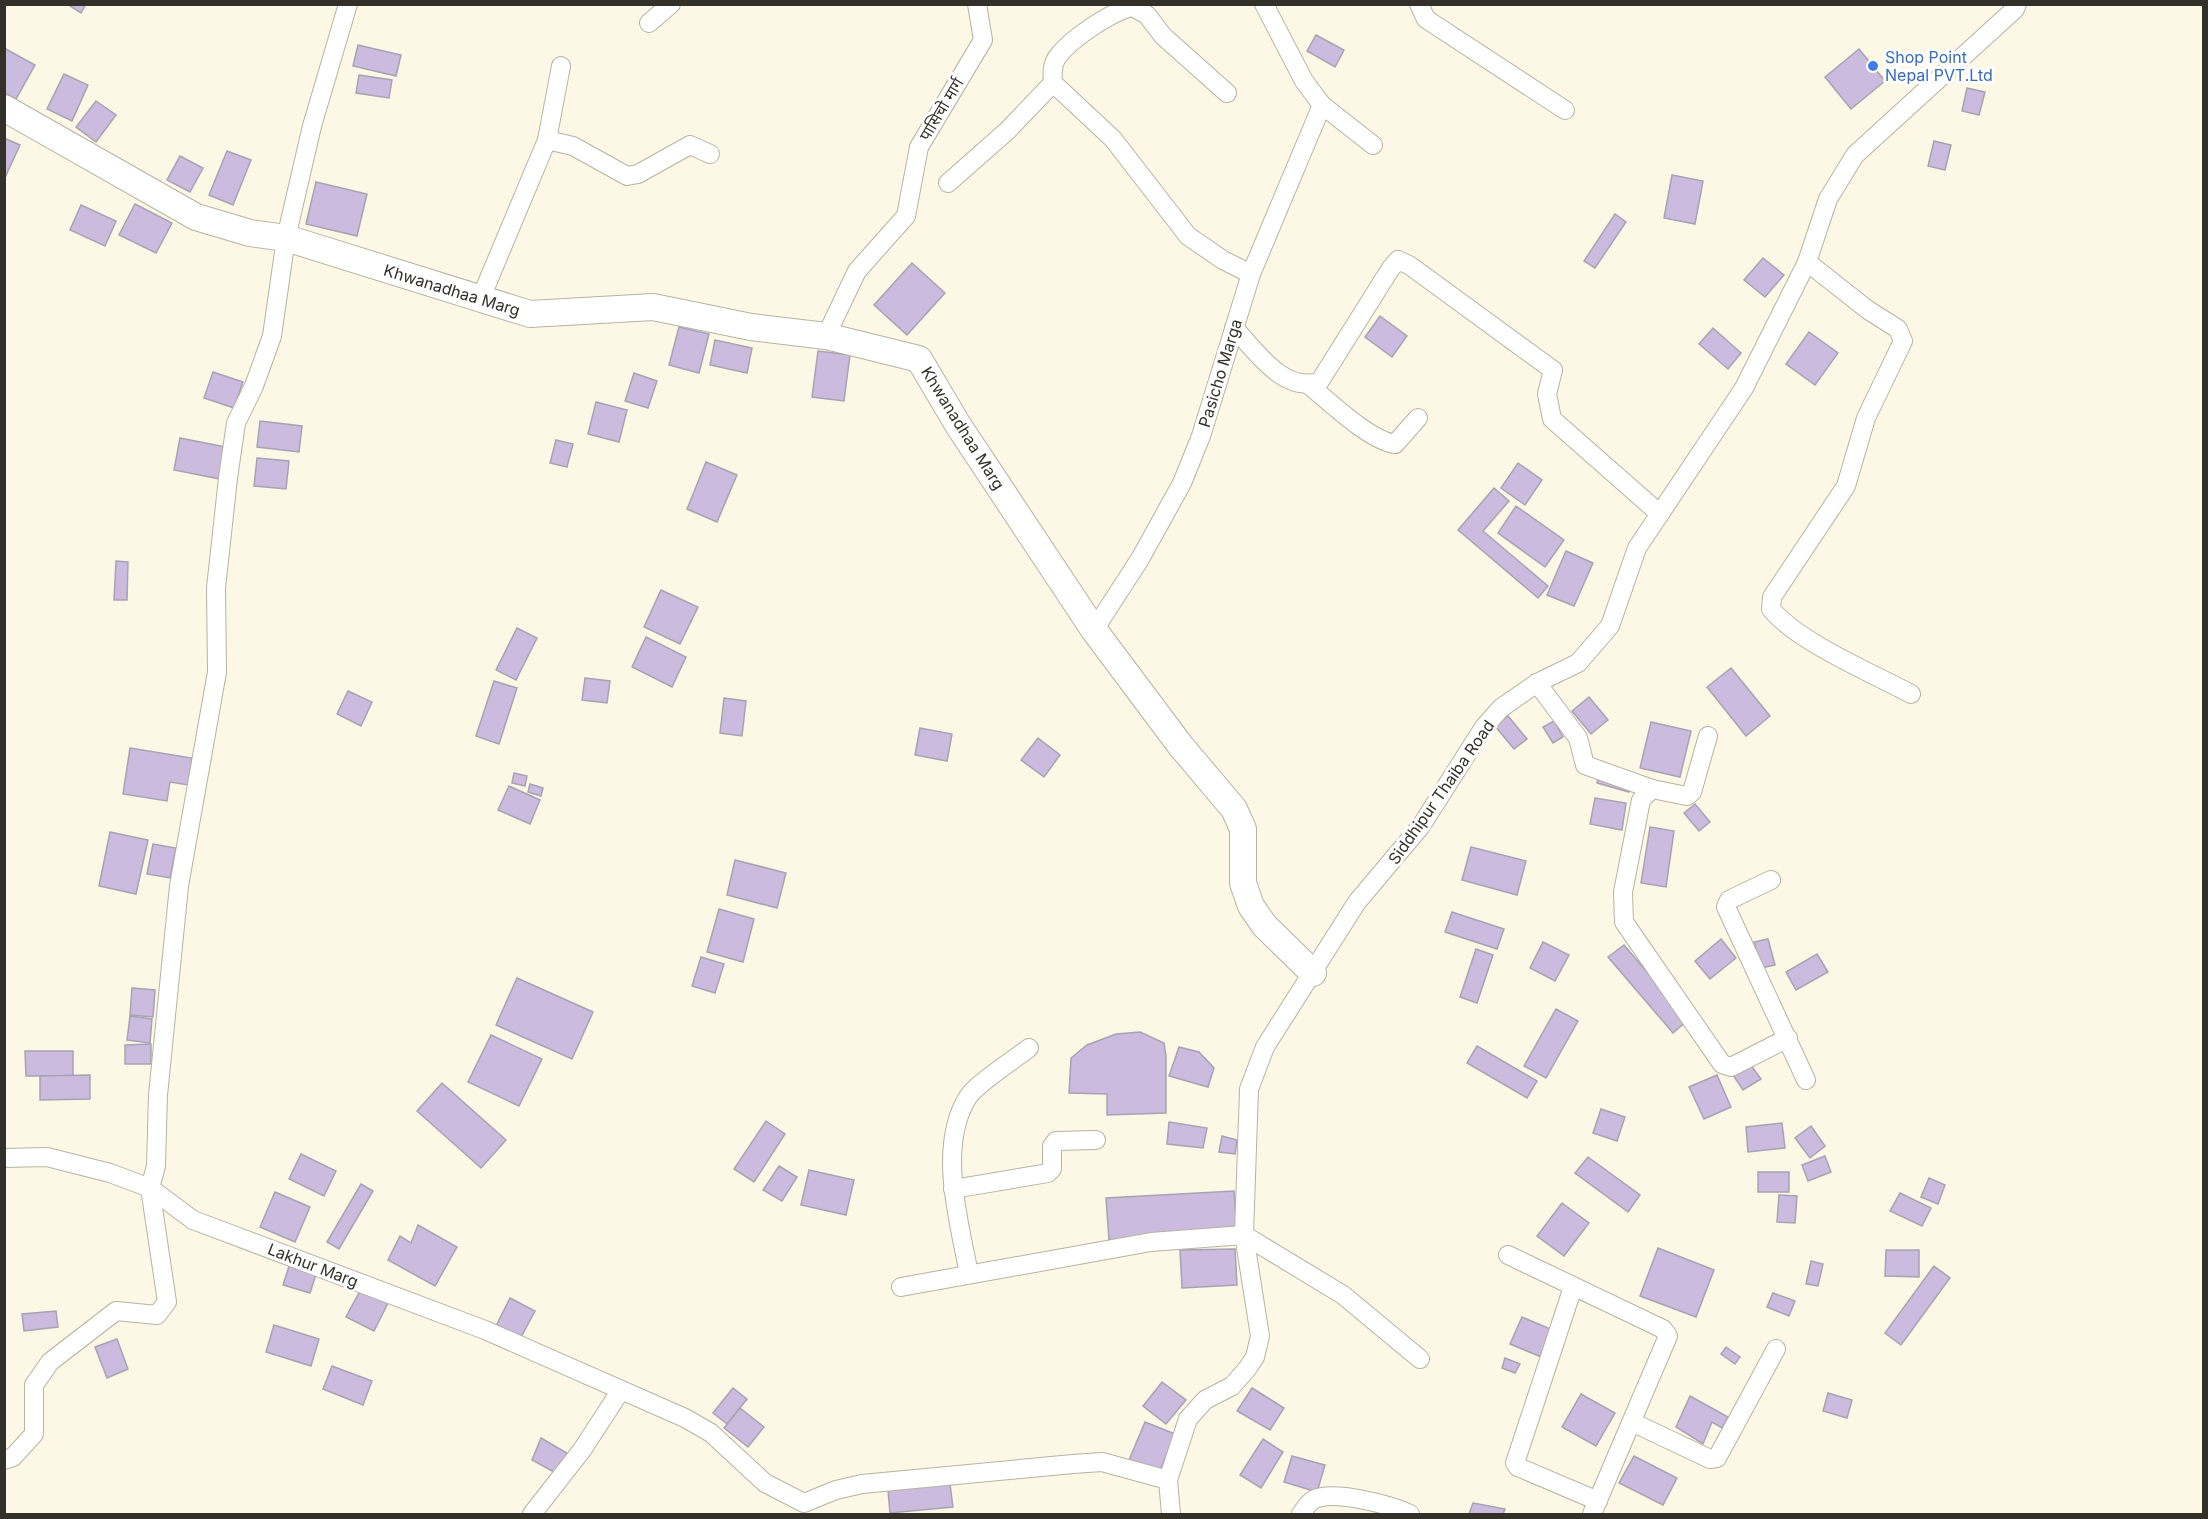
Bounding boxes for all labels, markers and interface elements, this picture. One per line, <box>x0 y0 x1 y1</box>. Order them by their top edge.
place label: Shop Point Nepal PVT.Ltd <box>1885 47 1993 85</box>
marker: Shop Point Nepal PVT.Ltd <box>1866 59 1880 73</box>
street label: पासिचो मार्ग <box>914 73 968 144</box>
street label: Khwanadhaa Marg <box>381 260 523 320</box>
street label: Pasicho Marga <box>1194 316 1246 430</box>
street label: Khwanadhaa Marg <box>917 363 1009 493</box>
street label: Siddhipur Thaiba Road <box>1384 716 1498 868</box>
street label: Lakhur Marg <box>265 1239 361 1291</box>

